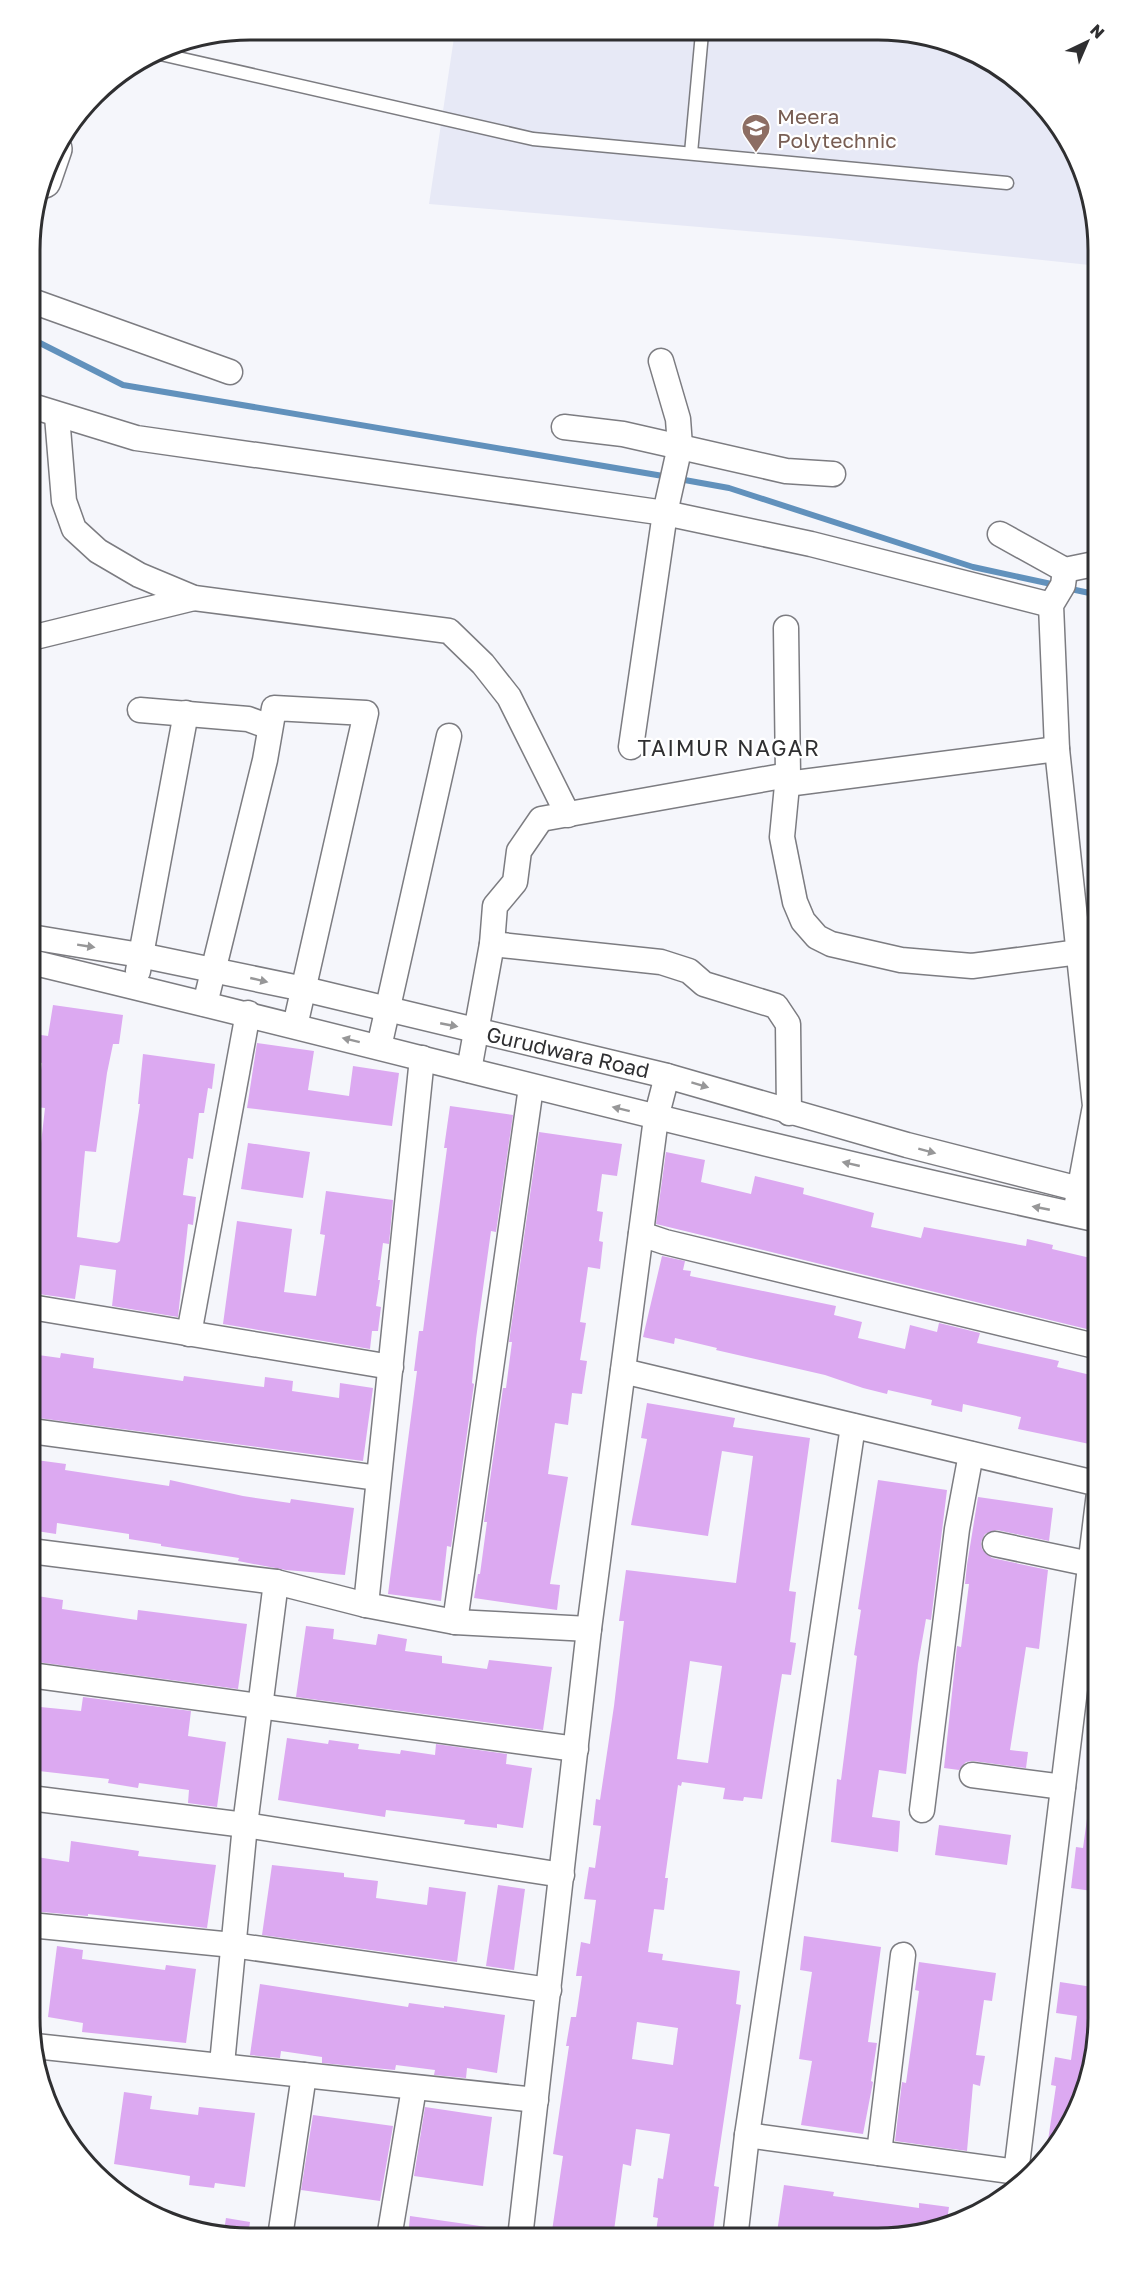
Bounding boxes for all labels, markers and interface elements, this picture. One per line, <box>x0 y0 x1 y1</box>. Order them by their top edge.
north arrow <box>1057 12 1117 72</box>
text: N <box>1086 20 1109 43</box>
place label: Meera Polytechnic <box>777 103 897 153</box>
school or university icon: Meera Polytechnic <box>740 112 772 154</box>
district label: TAIMUR NAGAR <box>638 734 820 761</box>
one-way arrow <box>76 942 95 951</box>
one-way arrow <box>250 975 268 985</box>
one-way arrow <box>440 1021 459 1030</box>
street label: Gurudwara Road <box>484 1021 652 1083</box>
one-way arrow <box>341 1034 360 1044</box>
one-way arrow <box>691 1081 709 1090</box>
one-way arrow <box>612 1104 630 1114</box>
one-way arrow <box>918 1147 936 1156</box>
one-way arrow <box>842 1158 861 1168</box>
one-way arrow <box>1032 1203 1051 1212</box>

